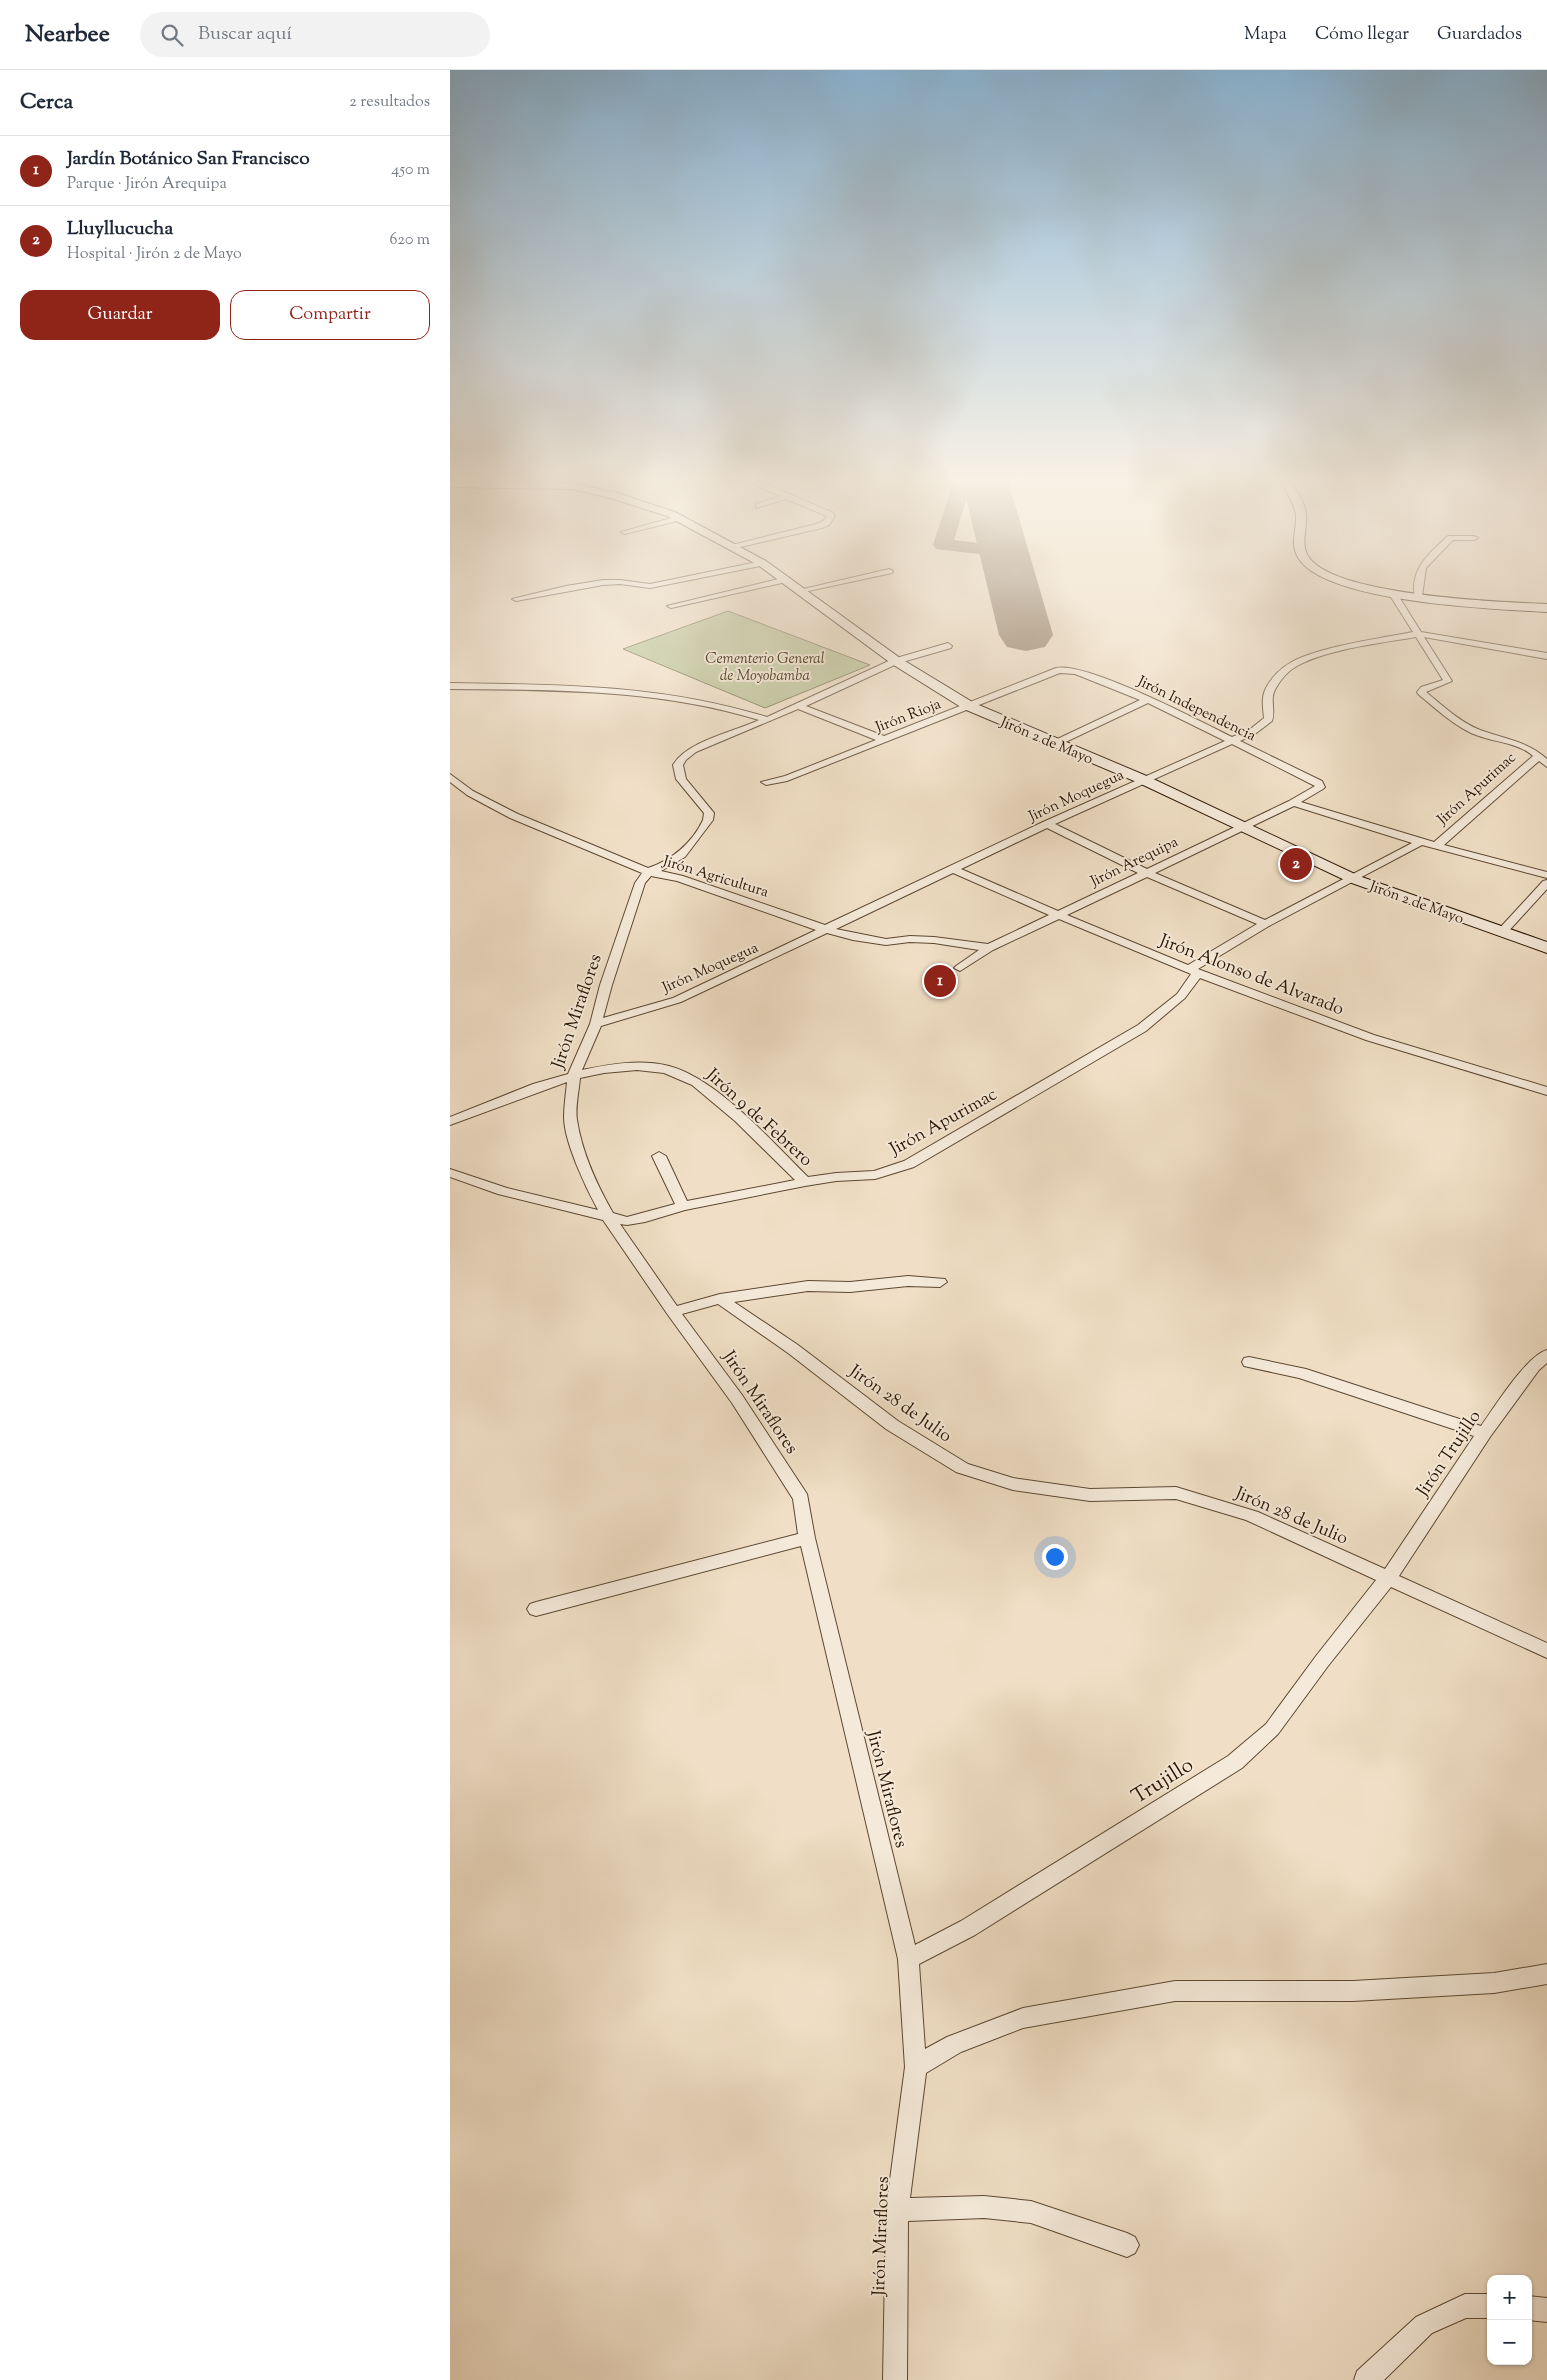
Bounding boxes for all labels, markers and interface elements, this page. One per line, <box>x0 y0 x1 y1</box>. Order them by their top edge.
search box <box>140 12 490 57</box>
text: Nearbee <box>25 18 110 52</box>
icon: search <box>158 21 186 49</box>
text: Buscar aquí <box>198 21 292 48</box>
text: Mapa <box>1244 22 1287 48</box>
text: Cómo llegar <box>1315 22 1409 48</box>
text: Guardados <box>1437 22 1522 48</box>
text: Cerca <box>20 88 73 118</box>
text: 2 resultados <box>349 91 430 114</box>
text: Jardín Botánico San Francisco <box>67 146 310 173</box>
text: 1 <box>33 159 39 182</box>
text: 450 m <box>391 159 430 182</box>
text: Parque · Jirón Arequipa <box>67 173 227 196</box>
text: Lluyllucucha <box>67 216 173 243</box>
text: 2 <box>32 229 40 252</box>
text: 620 m <box>390 229 430 252</box>
text: Hospital · Jirón 2 de Mayo <box>67 243 242 266</box>
button: Guardar <box>20 290 220 340</box>
button: Compartir <box>230 290 430 340</box>
park label: Cementerio General de Moyobamba <box>705 649 825 687</box>
street label: Jirón Independencia <box>1133 671 1259 747</box>
street label: Jirón Rioja <box>872 694 944 739</box>
street label: Jirón 2 de Mayo <box>996 712 1096 770</box>
street label: Jirón Apurimac <box>1432 748 1521 831</box>
street label: Jirón Moquegua <box>1025 765 1128 828</box>
street label: Jirón Arequipa <box>1086 832 1182 893</box>
pin: 2 <box>1280 845 1312 883</box>
street label: Jirón Agricultura <box>659 851 771 903</box>
street label: Jirón 2 de Mayo <box>1365 876 1467 930</box>
street label: Jirón Alonso de Alvarado <box>1154 928 1347 1023</box>
street label: Jirón Moquegua <box>658 938 762 999</box>
street label: Jirón Miraflores <box>546 951 610 1073</box>
pin: 1 <box>924 962 956 1000</box>
street label: Jirón 9 de Febrero <box>699 1063 818 1174</box>
street label: Jirón Apurimac <box>885 1083 1002 1163</box>
street label: Jirón Miraflores <box>715 1345 804 1460</box>
street label: Jirón 28 de Julio <box>842 1359 957 1450</box>
street label: Jirón Trujillo <box>1411 1406 1488 1503</box>
street label: Jirón 28 de Julio <box>1230 1481 1352 1552</box>
your location <box>1042 1544 1068 1570</box>
street label: Jirón Miraflores <box>859 1727 913 1851</box>
street label: Trujillo <box>1126 1751 1200 1812</box>
street label: Jirón Miraflores <box>867 2176 897 2297</box>
map controls <box>1487 2275 1532 2365</box>
button: + <box>1487 2275 1532 2320</box>
button: − <box>1487 2320 1532 2365</box>

